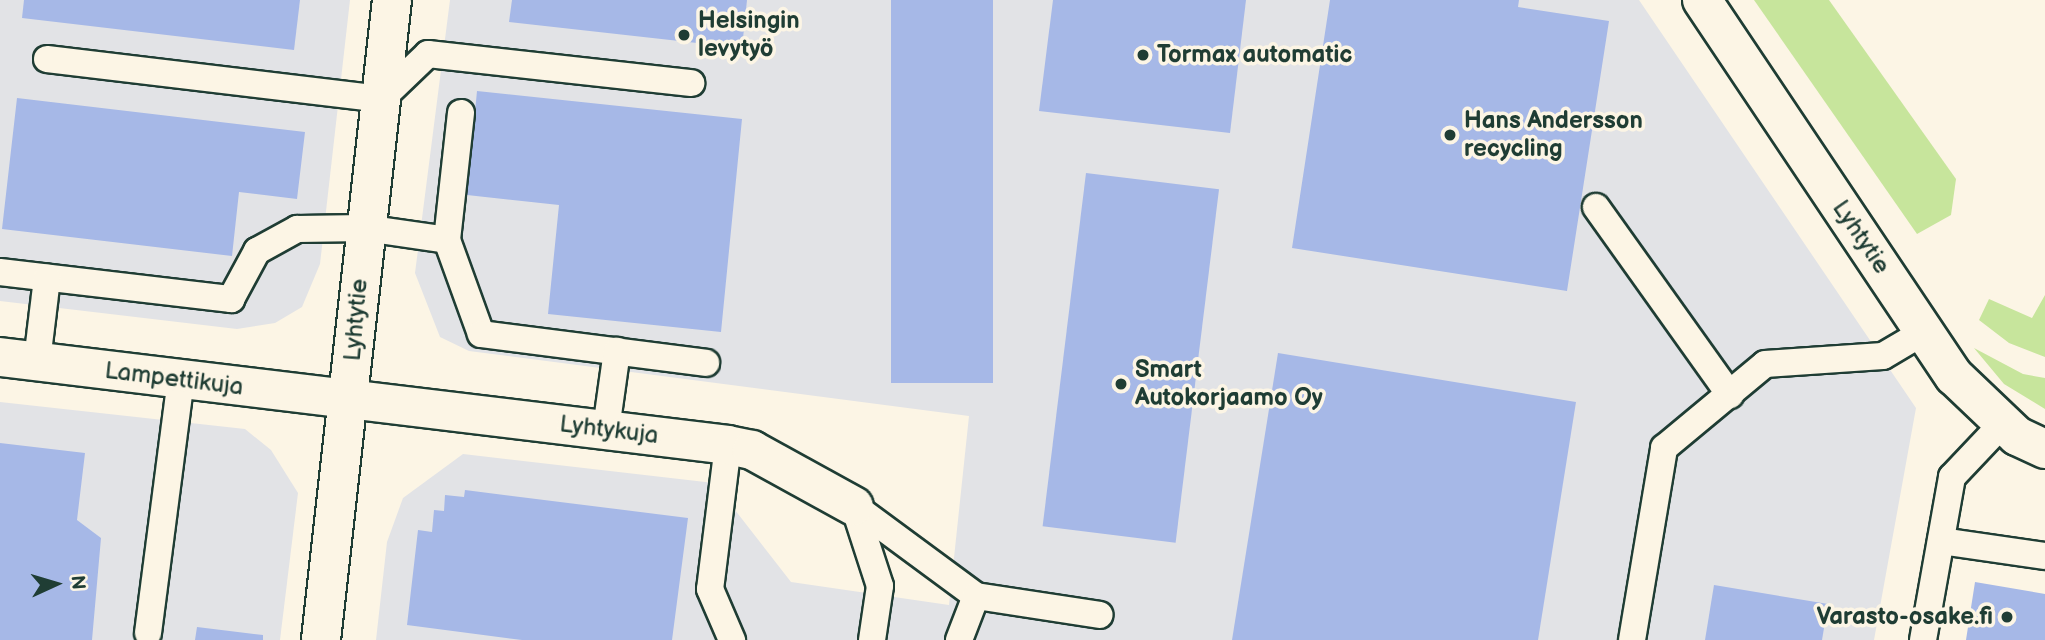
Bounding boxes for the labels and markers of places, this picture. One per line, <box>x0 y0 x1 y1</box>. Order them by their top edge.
place label: Helsingin levytyö <box>698 7 800 63</box>
marker: Helsingin levytyö <box>676 27 692 43</box>
place label: Tormax automatic <box>1157 41 1352 69</box>
marker: Tormax automatic <box>1135 47 1151 63</box>
place label: Hans Andersson recycling <box>1464 107 1643 163</box>
marker: Hans Andersson recycling <box>1442 127 1458 143</box>
place label: Smart Autokorjaamo Oy <box>1135 356 1323 412</box>
marker: Smart Autokorjaamo Oy <box>1113 376 1129 392</box>
place label: Varasto-osake.fi <box>1816 603 1993 631</box>
marker: Varasto-osake.fi <box>1999 609 2015 625</box>

